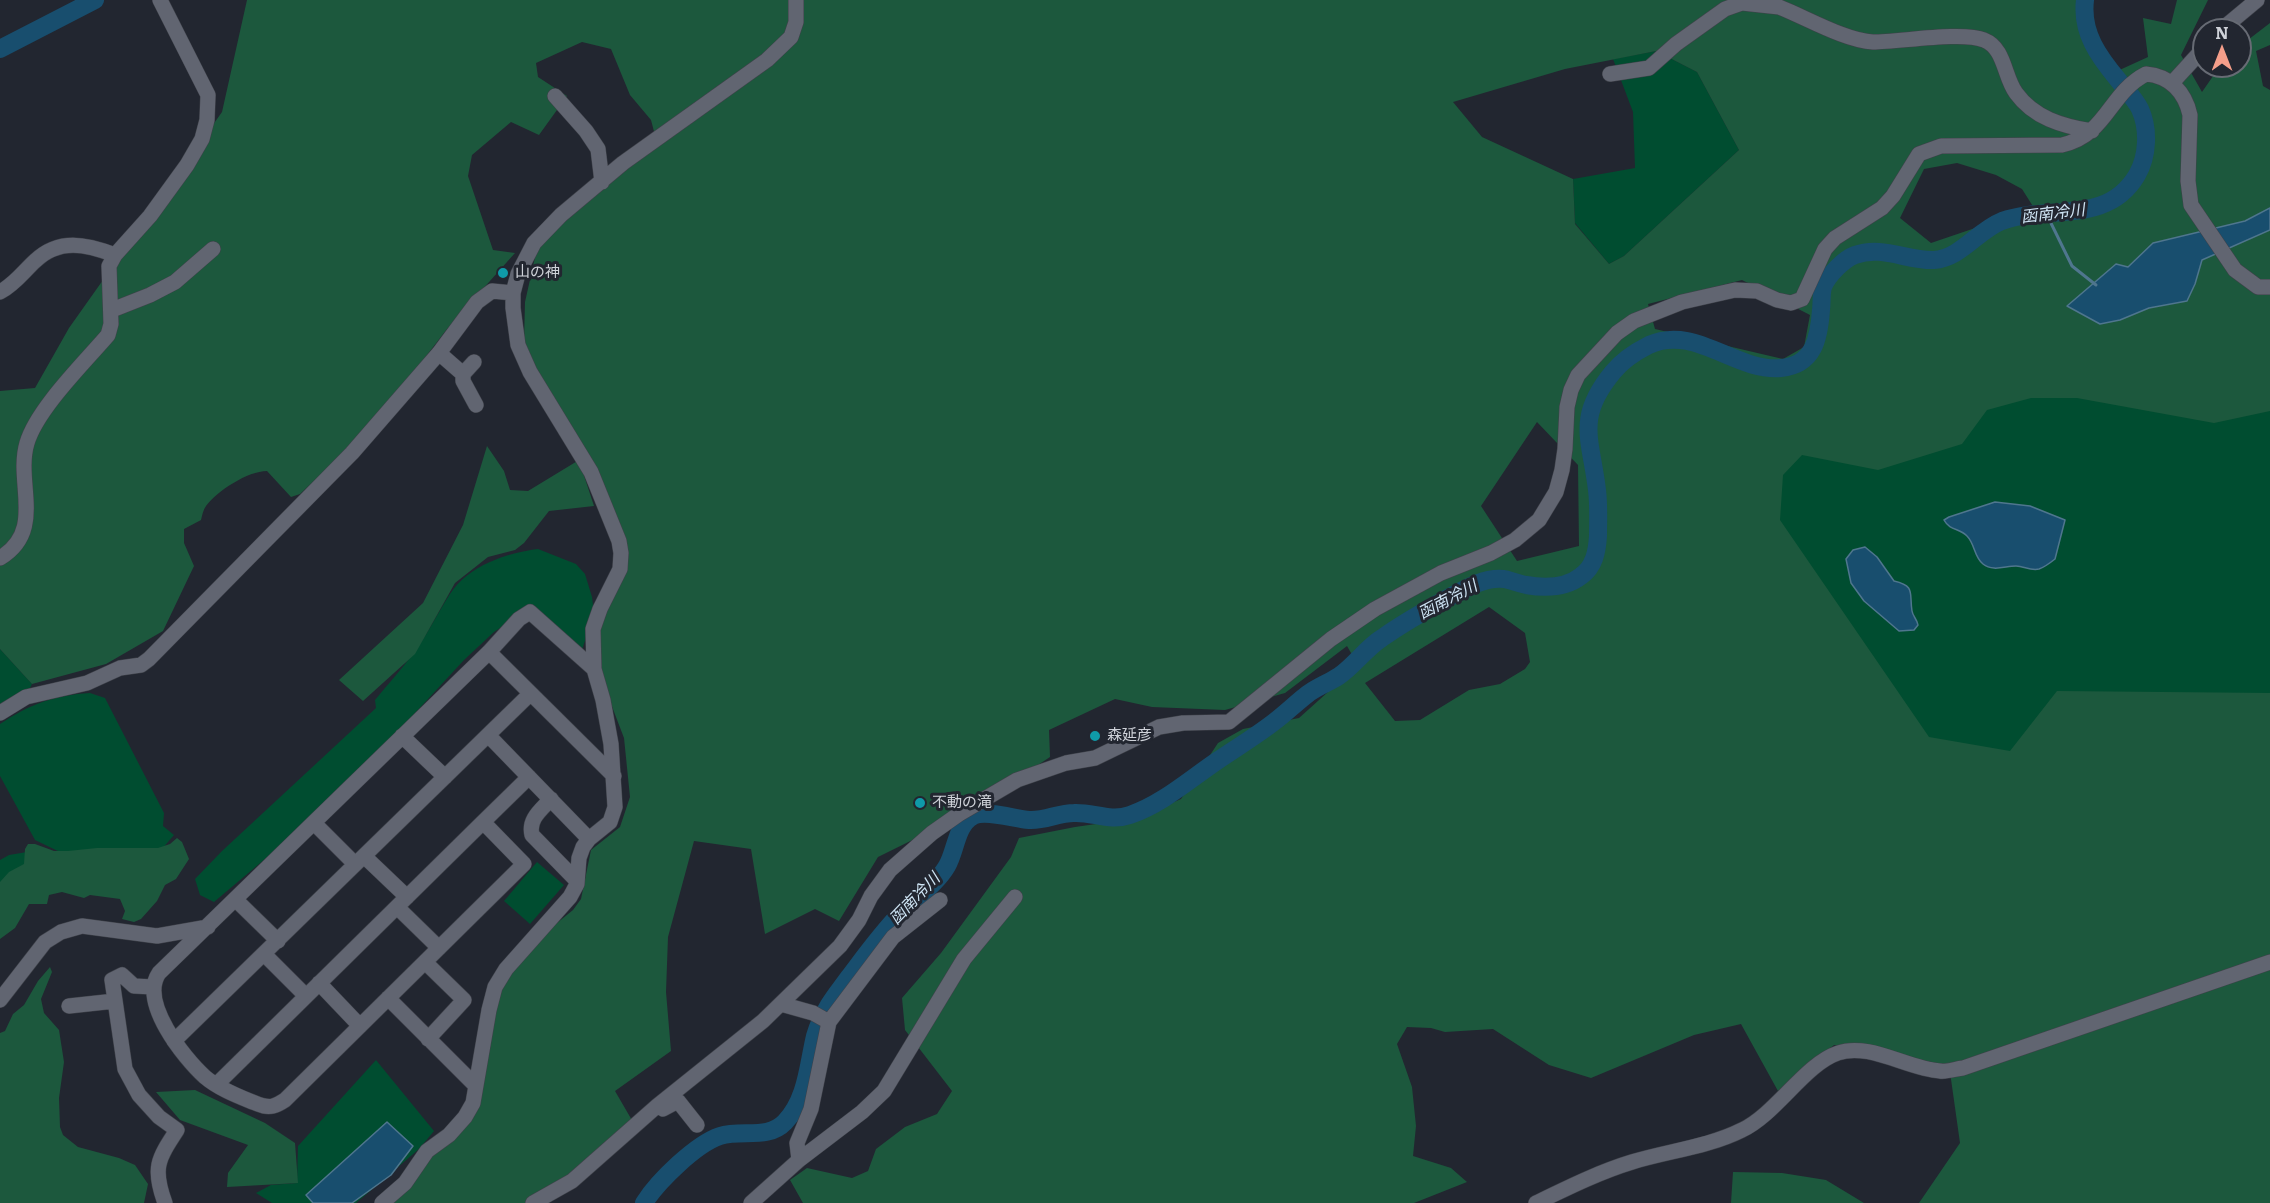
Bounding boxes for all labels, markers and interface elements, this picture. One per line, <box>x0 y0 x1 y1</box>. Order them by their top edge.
north arrow <box>2192 18 2252 78</box>
text: N <box>2215 20 2229 44</box>
water label: 函南冷川 <box>2020 201 2086 227</box>
place label: 山の神 <box>515 264 560 282</box>
marker: 山の神 <box>496 266 510 280</box>
water label: 函南冷川 <box>1415 577 1481 623</box>
place label: 森延彦 <box>1107 727 1152 745</box>
marker: 森延彦 <box>1088 729 1102 743</box>
place label: 不動の滝 <box>932 794 992 812</box>
marker: 不動の滝 <box>913 796 927 810</box>
water label: 函南冷川 <box>886 869 944 929</box>

